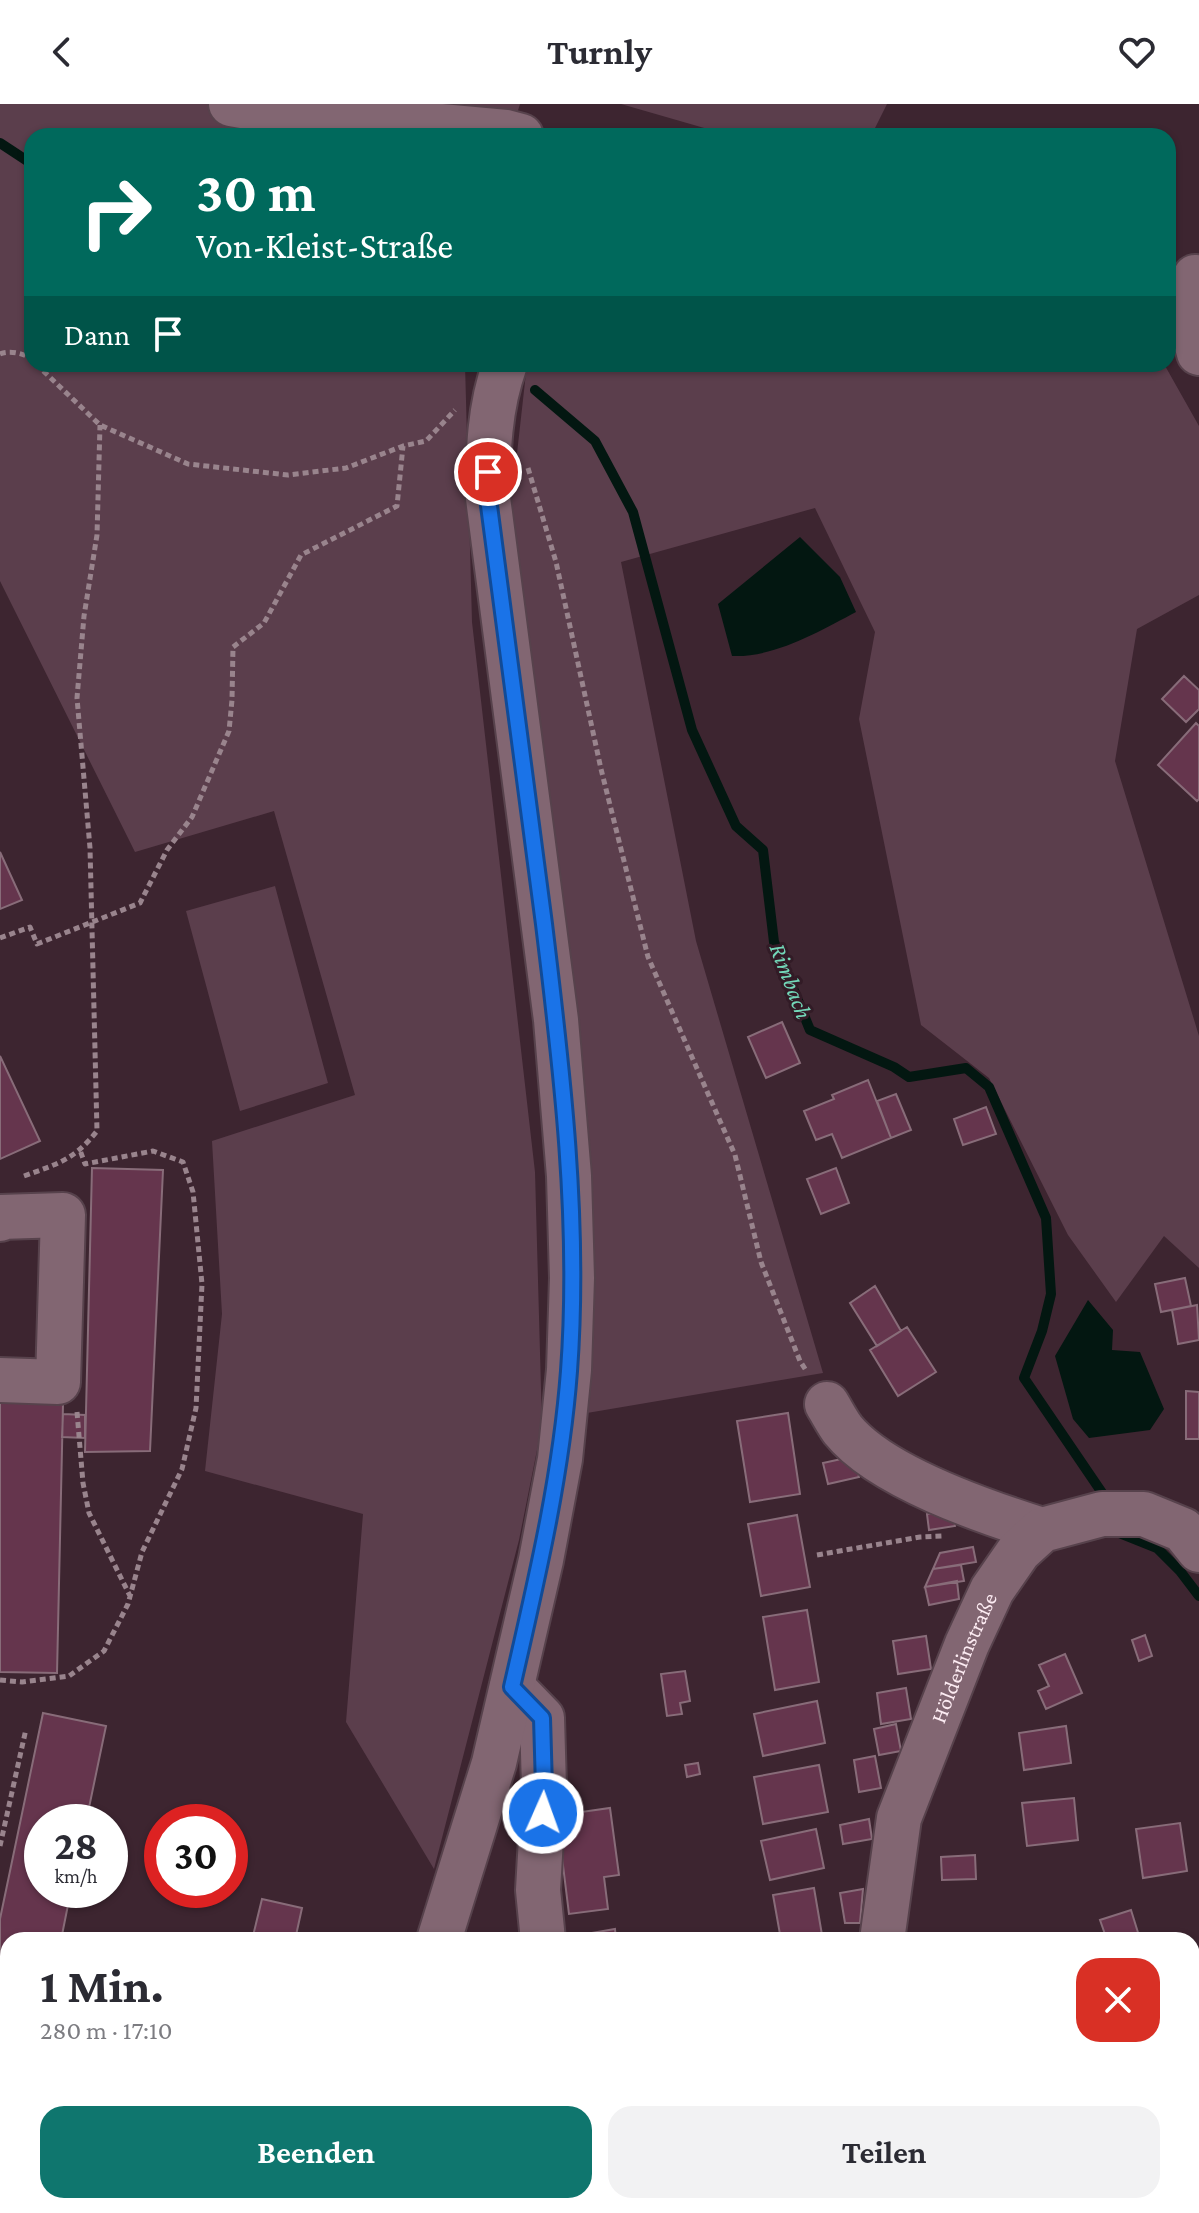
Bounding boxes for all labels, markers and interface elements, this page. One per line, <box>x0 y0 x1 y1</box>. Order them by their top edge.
icon: back <box>40 30 84 74</box>
icon: heart <box>1115 30 1159 74</box>
text: Turnly <box>547 32 652 72</box>
icon: right <box>64 160 168 264</box>
text: 30 m <box>196 161 316 223</box>
text: Von-Kleist-Straße <box>196 226 453 266</box>
icon: arrive <box>146 312 190 356</box>
text: Dann <box>64 318 130 351</box>
pin <box>454 438 522 506</box>
icon: arrive <box>466 450 510 494</box>
water label: Rimbach <box>765 939 818 1023</box>
street label: Hölderlinstraße <box>925 1589 1002 1726</box>
position arrow <box>501 1771 585 1855</box>
speed limit sign: 30 <box>144 1804 248 1908</box>
text: 28 <box>54 1823 98 1868</box>
text: km/h <box>54 1865 98 1887</box>
button: close <box>1076 1958 1160 2042</box>
text: 1 Min. <box>40 1959 164 2012</box>
text: 280 m · 17:10 <box>40 2016 172 2045</box>
button: Beenden <box>40 2106 592 2198</box>
button: Teilen <box>608 2106 1160 2198</box>

